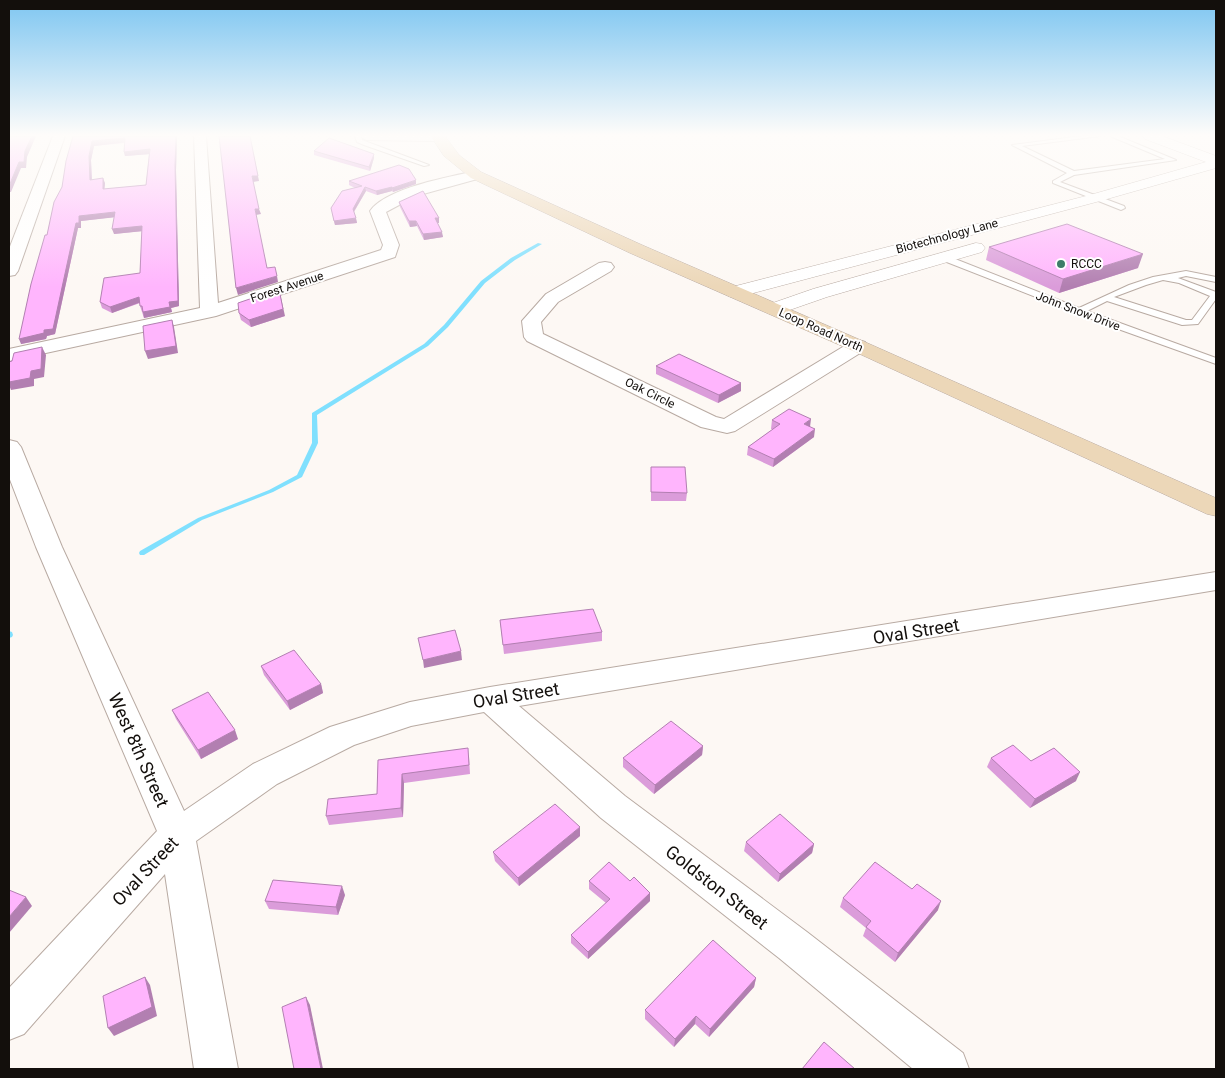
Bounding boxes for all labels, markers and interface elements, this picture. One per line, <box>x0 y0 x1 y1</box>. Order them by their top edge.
street label: Biotechnology Lane <box>894 216 1000 256</box>
place label: RCCC <box>1071 257 1102 271</box>
marker: RCCC <box>1055 258 1067 270</box>
street label: Forest Avenue <box>249 269 325 305</box>
street label: John Snow Drive <box>1034 288 1122 334</box>
street label: Loop Road North <box>777 305 865 355</box>
street label: Oak Circle <box>623 375 677 411</box>
street label: Oval Street <box>871 614 961 648</box>
street label: Oval Street <box>471 678 561 712</box>
street label: West 8th Street <box>104 690 174 810</box>
street label: Oval Street <box>108 832 182 910</box>
street label: Goldston Street <box>662 840 772 934</box>

